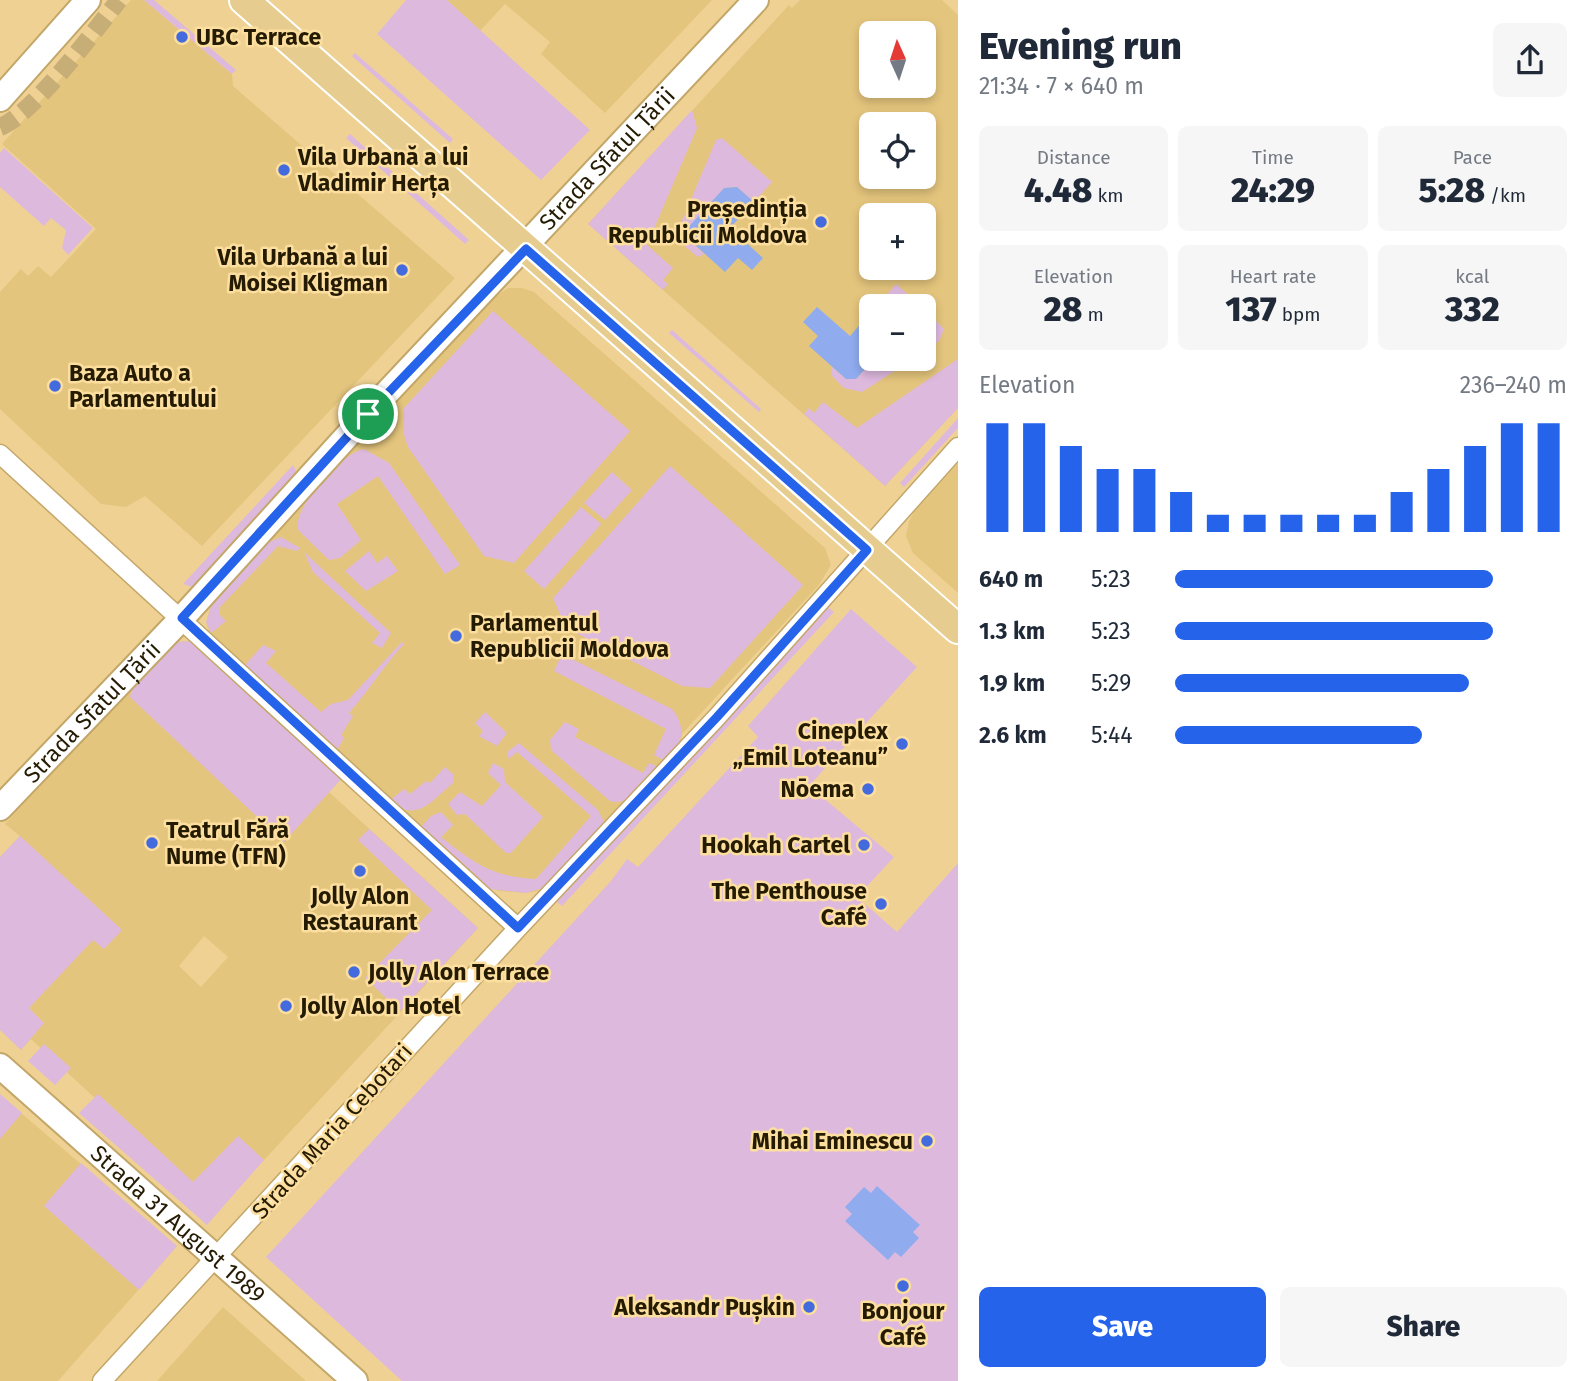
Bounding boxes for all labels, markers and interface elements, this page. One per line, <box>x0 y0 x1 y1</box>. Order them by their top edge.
north arrow <box>859 21 936 98</box>
map controls <box>859 21 936 371</box>
place label: UBC Terrace <box>196 23 321 51</box>
text: Evening run <box>979 23 1182 69</box>
button: share <box>1493 23 1567 97</box>
marker: UBC Terrace <box>174 29 190 45</box>
text: 21:34 · 7 × 640 m <box>979 72 1144 100</box>
street label: Strada Sfatul Țării <box>533 81 681 236</box>
button: locate <box>859 112 936 189</box>
place label: Vila Urbană a lui Vladimir Herța <box>297 143 469 199</box>
text: Distance <box>1037 146 1111 169</box>
text: Time <box>1252 146 1294 169</box>
text: Pace <box>1453 146 1492 169</box>
marker: Vila Urbană a lui Vladimir Herța <box>276 162 292 178</box>
text: 4.48 <box>1024 169 1092 211</box>
text: 24:29 <box>1231 169 1315 211</box>
text: 5:28 <box>1419 169 1485 211</box>
text: km <box>1092 184 1124 207</box>
text: /km <box>1485 184 1526 207</box>
place label: Președinția Republicii Moldova <box>608 195 807 249</box>
button: + <box>859 203 936 280</box>
marker: Președinția Republicii Moldova <box>813 214 829 230</box>
place label: Vila Urbană a lui Moisei Kligman <box>216 243 388 297</box>
marker: Vila Urbană a lui Moisei Kligman <box>394 262 410 278</box>
text: Elevation <box>1034 265 1113 288</box>
text: Heart rate <box>1230 265 1316 288</box>
text: kcal <box>1455 265 1489 288</box>
text: 28 <box>1044 288 1082 330</box>
text: 137 <box>1225 288 1277 330</box>
text: 332 <box>1445 288 1500 330</box>
button: − <box>859 294 936 371</box>
text: m <box>1082 303 1104 326</box>
text: bpm <box>1277 303 1321 326</box>
place label: Baza Auto a Parlamentului <box>69 359 217 413</box>
text: Elevation <box>979 371 1075 399</box>
text: 236–240 m <box>1460 371 1567 399</box>
marker: Baza Auto a Parlamentului <box>47 378 63 394</box>
pin <box>338 384 398 444</box>
icon: arrive <box>349 395 387 433</box>
text: 640 m <box>979 565 1043 593</box>
text: 5:23 <box>1091 565 1131 593</box>
place label: Parlamentul Republicii Moldova <box>470 609 669 663</box>
text: 1.3 km <box>979 617 1045 645</box>
text: 5:23 <box>1091 617 1131 645</box>
marker: Parlamentul Republicii Moldova <box>448 628 464 644</box>
street label: Strada Sfatul Țării <box>18 635 166 789</box>
text: 1.9 km <box>979 669 1045 697</box>
text: 5:29 <box>1091 669 1131 697</box>
place label: Cineplex „Emil Loteanu” <box>733 717 888 771</box>
text: 2.6 km <box>979 721 1047 749</box>
text: 5:44 <box>1091 721 1132 749</box>
marker: Cineplex „Emil Loteanu” <box>894 736 910 752</box>
place label: Nōema <box>781 775 854 803</box>
marker: Nōema <box>860 781 876 797</box>
place label: Teatrul Fără Nume (TFN) <box>166 816 289 870</box>
place label: Hookah Cartel <box>701 831 850 859</box>
marker: Teatrul Fără Nume (TFN) <box>144 835 160 851</box>
marker: Hookah Cartel <box>856 837 872 853</box>
marker: Jolly Alon Restaurant <box>352 863 368 879</box>
place label: The Penthouse Café <box>712 877 867 931</box>
place label: Jolly Alon Restaurant <box>302 882 419 936</box>
marker: The Penthouse Café <box>873 896 889 912</box>
place label: Jolly Alon Terrace <box>367 958 550 986</box>
marker: Jolly Alon Terrace <box>346 964 362 980</box>
place label: Jolly Alon Hotel <box>299 992 461 1020</box>
marker: Jolly Alon Hotel <box>278 998 294 1014</box>
street label: Strada Maria Cebotari <box>246 1038 418 1224</box>
place label: Mihai Eminescu <box>752 1127 913 1155</box>
marker: Mihai Eminescu <box>919 1133 935 1149</box>
street label: Strada 31 August 1989 <box>85 1139 271 1309</box>
marker: Bonjour Café <box>895 1278 911 1294</box>
button: Save <box>979 1287 1266 1367</box>
button: Share <box>1280 1287 1567 1367</box>
place label: Aleksandr Pușkin <box>613 1293 795 1323</box>
place label: Bonjour Café <box>861 1297 945 1351</box>
marker: Aleksandr Pușkin <box>801 1299 817 1315</box>

